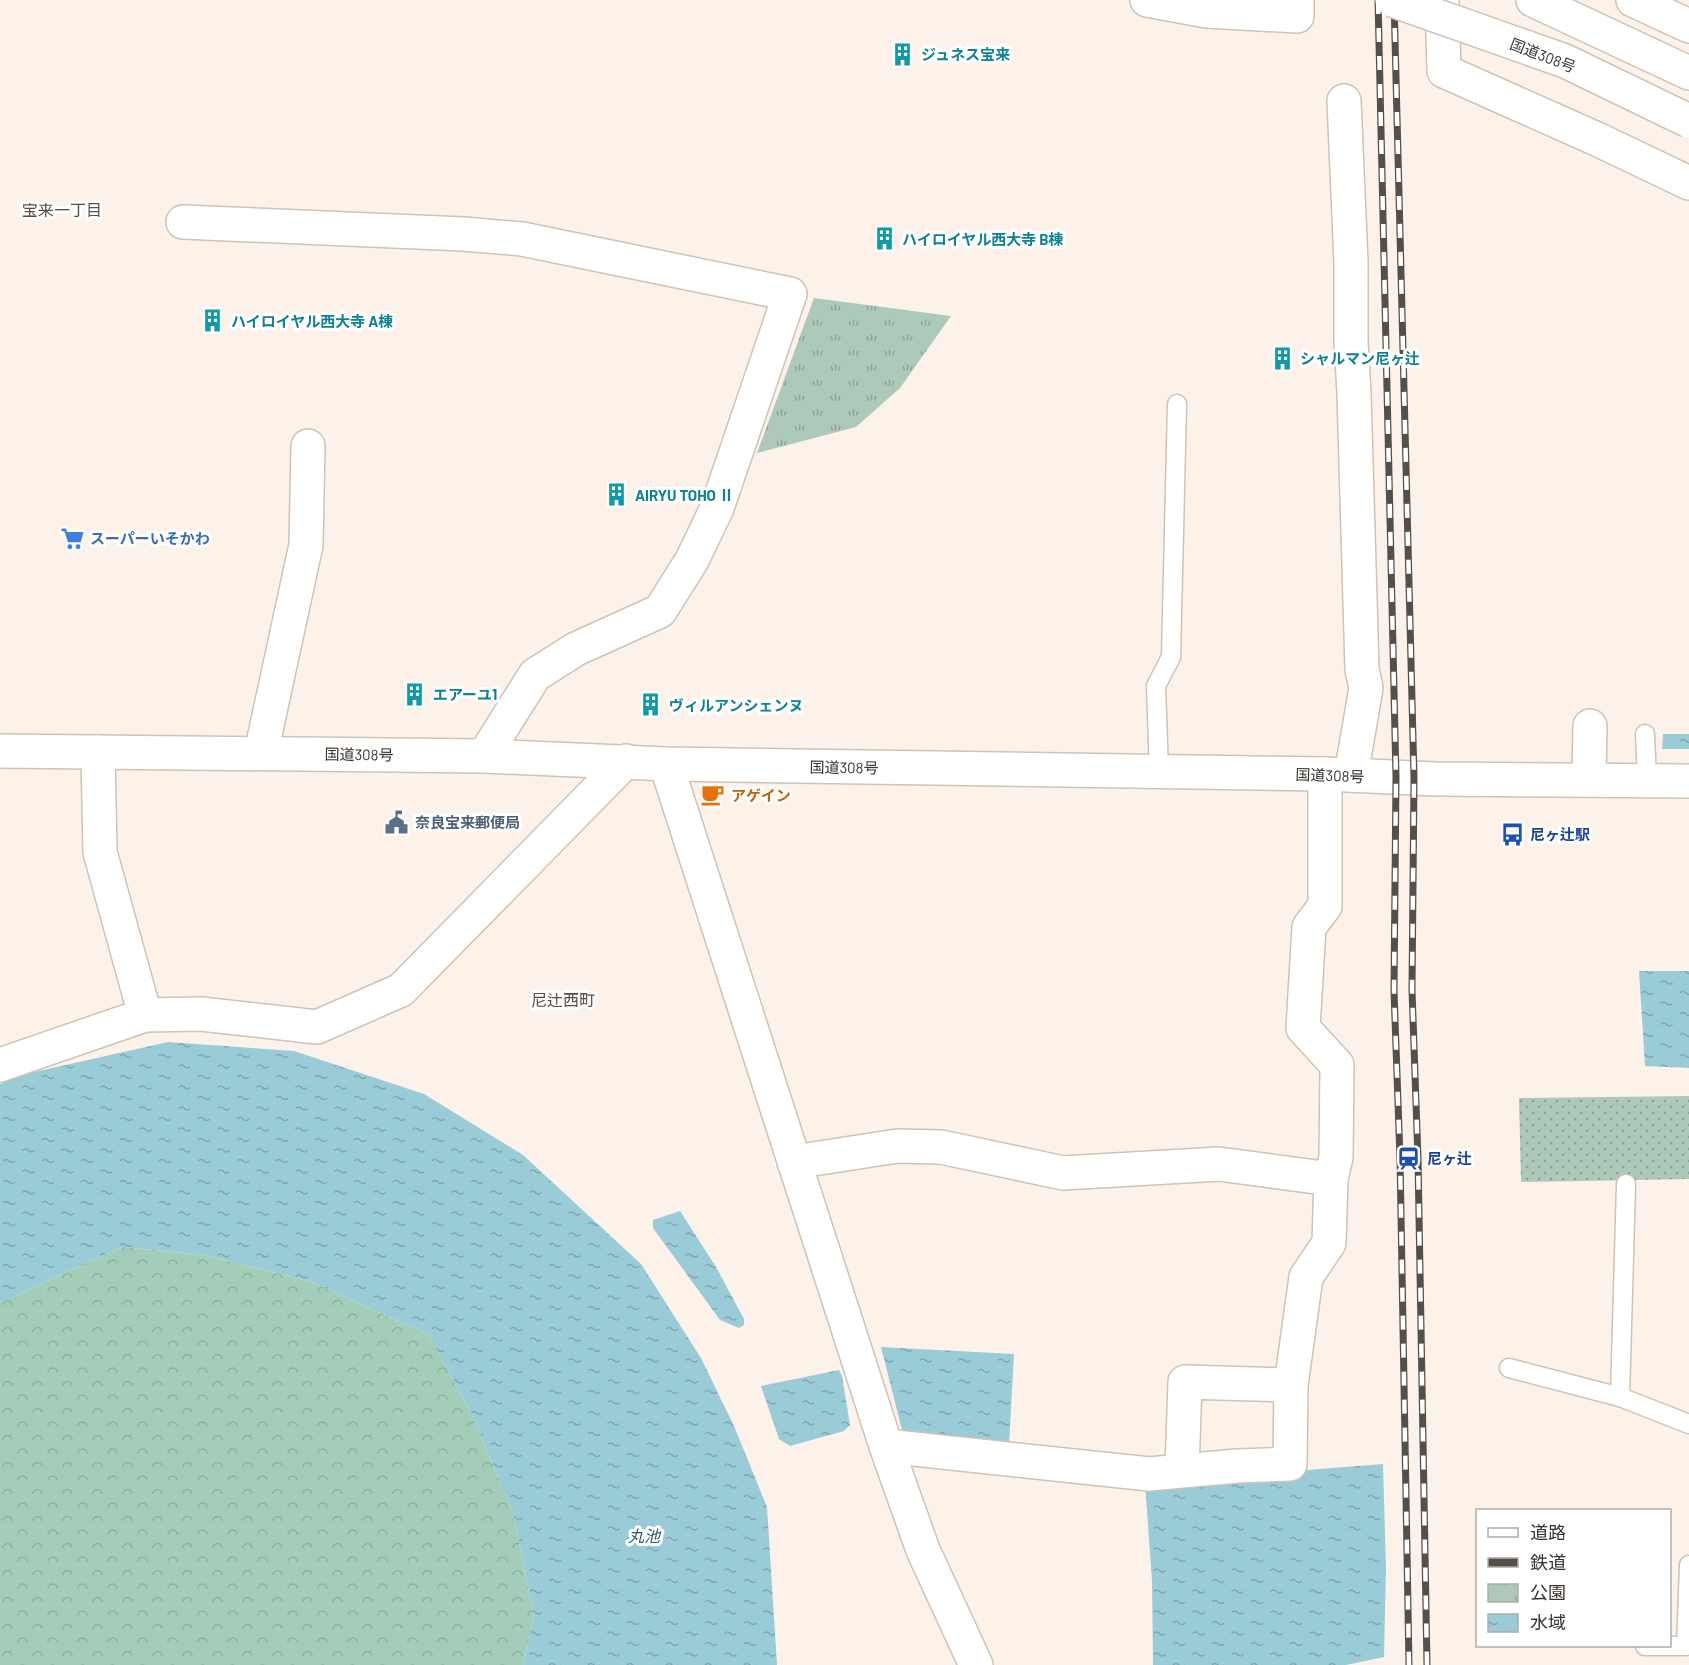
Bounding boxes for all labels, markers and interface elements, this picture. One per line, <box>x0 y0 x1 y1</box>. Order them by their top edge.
street label: 国道308号 <box>1508 34 1578 76</box>
building icon: ジュネス宝来 <box>890 41 916 67</box>
place label: ジュネス宝来 <box>921 45 1010 63</box>
district label: 宝来一丁目 <box>22 200 102 219</box>
building icon: ハイロイヤル西大寺 B棟 <box>871 226 897 252</box>
place label: ハイロイヤル西大寺 B棟 <box>902 230 1064 248</box>
building icon: ハイロイヤル西大寺 A棟 <box>200 308 226 334</box>
place label: ハイロイヤル西大寺 A棟 <box>231 312 393 330</box>
building icon: シャルマン尼ヶ辻 <box>1269 345 1295 371</box>
place label: シャルマン尼ヶ辻 <box>1300 349 1420 367</box>
building icon: AIRYU TOHO Ⅱ <box>604 482 630 508</box>
place label: AIRYU TOHO Ⅱ <box>635 486 734 504</box>
supermarket icon: スーパーいそかわ <box>59 525 85 551</box>
place label: スーパーいそかわ <box>90 529 210 547</box>
building icon: エアーユ1 <box>402 681 428 707</box>
place label: エアーユ1 <box>433 685 497 703</box>
building icon: ヴィルアンシェンヌ <box>638 692 664 718</box>
place label: ヴィルアンシェンヌ <box>669 696 803 714</box>
street label: 国道308号 <box>324 744 394 764</box>
street label: 国道308号 <box>809 757 879 777</box>
street label: 国道308号 <box>1295 765 1365 785</box>
cafe icon: アゲイン <box>700 782 726 808</box>
place label: アゲイン <box>731 786 791 804</box>
public building icon: 奈良宝来郵便局 <box>384 809 410 835</box>
place label: 奈良宝来郵便局 <box>415 813 520 831</box>
bus stop icon: 尼ヶ辻駅 <box>1499 821 1525 847</box>
place label: 尼ヶ辻駅 <box>1530 825 1590 843</box>
district label: 尼辻西町 <box>531 990 595 1009</box>
station icon: 尼ヶ辻 <box>1396 1145 1422 1171</box>
place label: 尼ヶ辻 <box>1427 1149 1472 1167</box>
legend <box>1476 1509 1671 1647</box>
text: 道路 <box>1530 1521 1566 1543</box>
water label: 丸池 <box>628 1526 662 1545</box>
text: 鉄道 <box>1530 1551 1566 1573</box>
text: 公園 <box>1530 1581 1566 1603</box>
text: 水域 <box>1530 1611 1566 1633</box>

